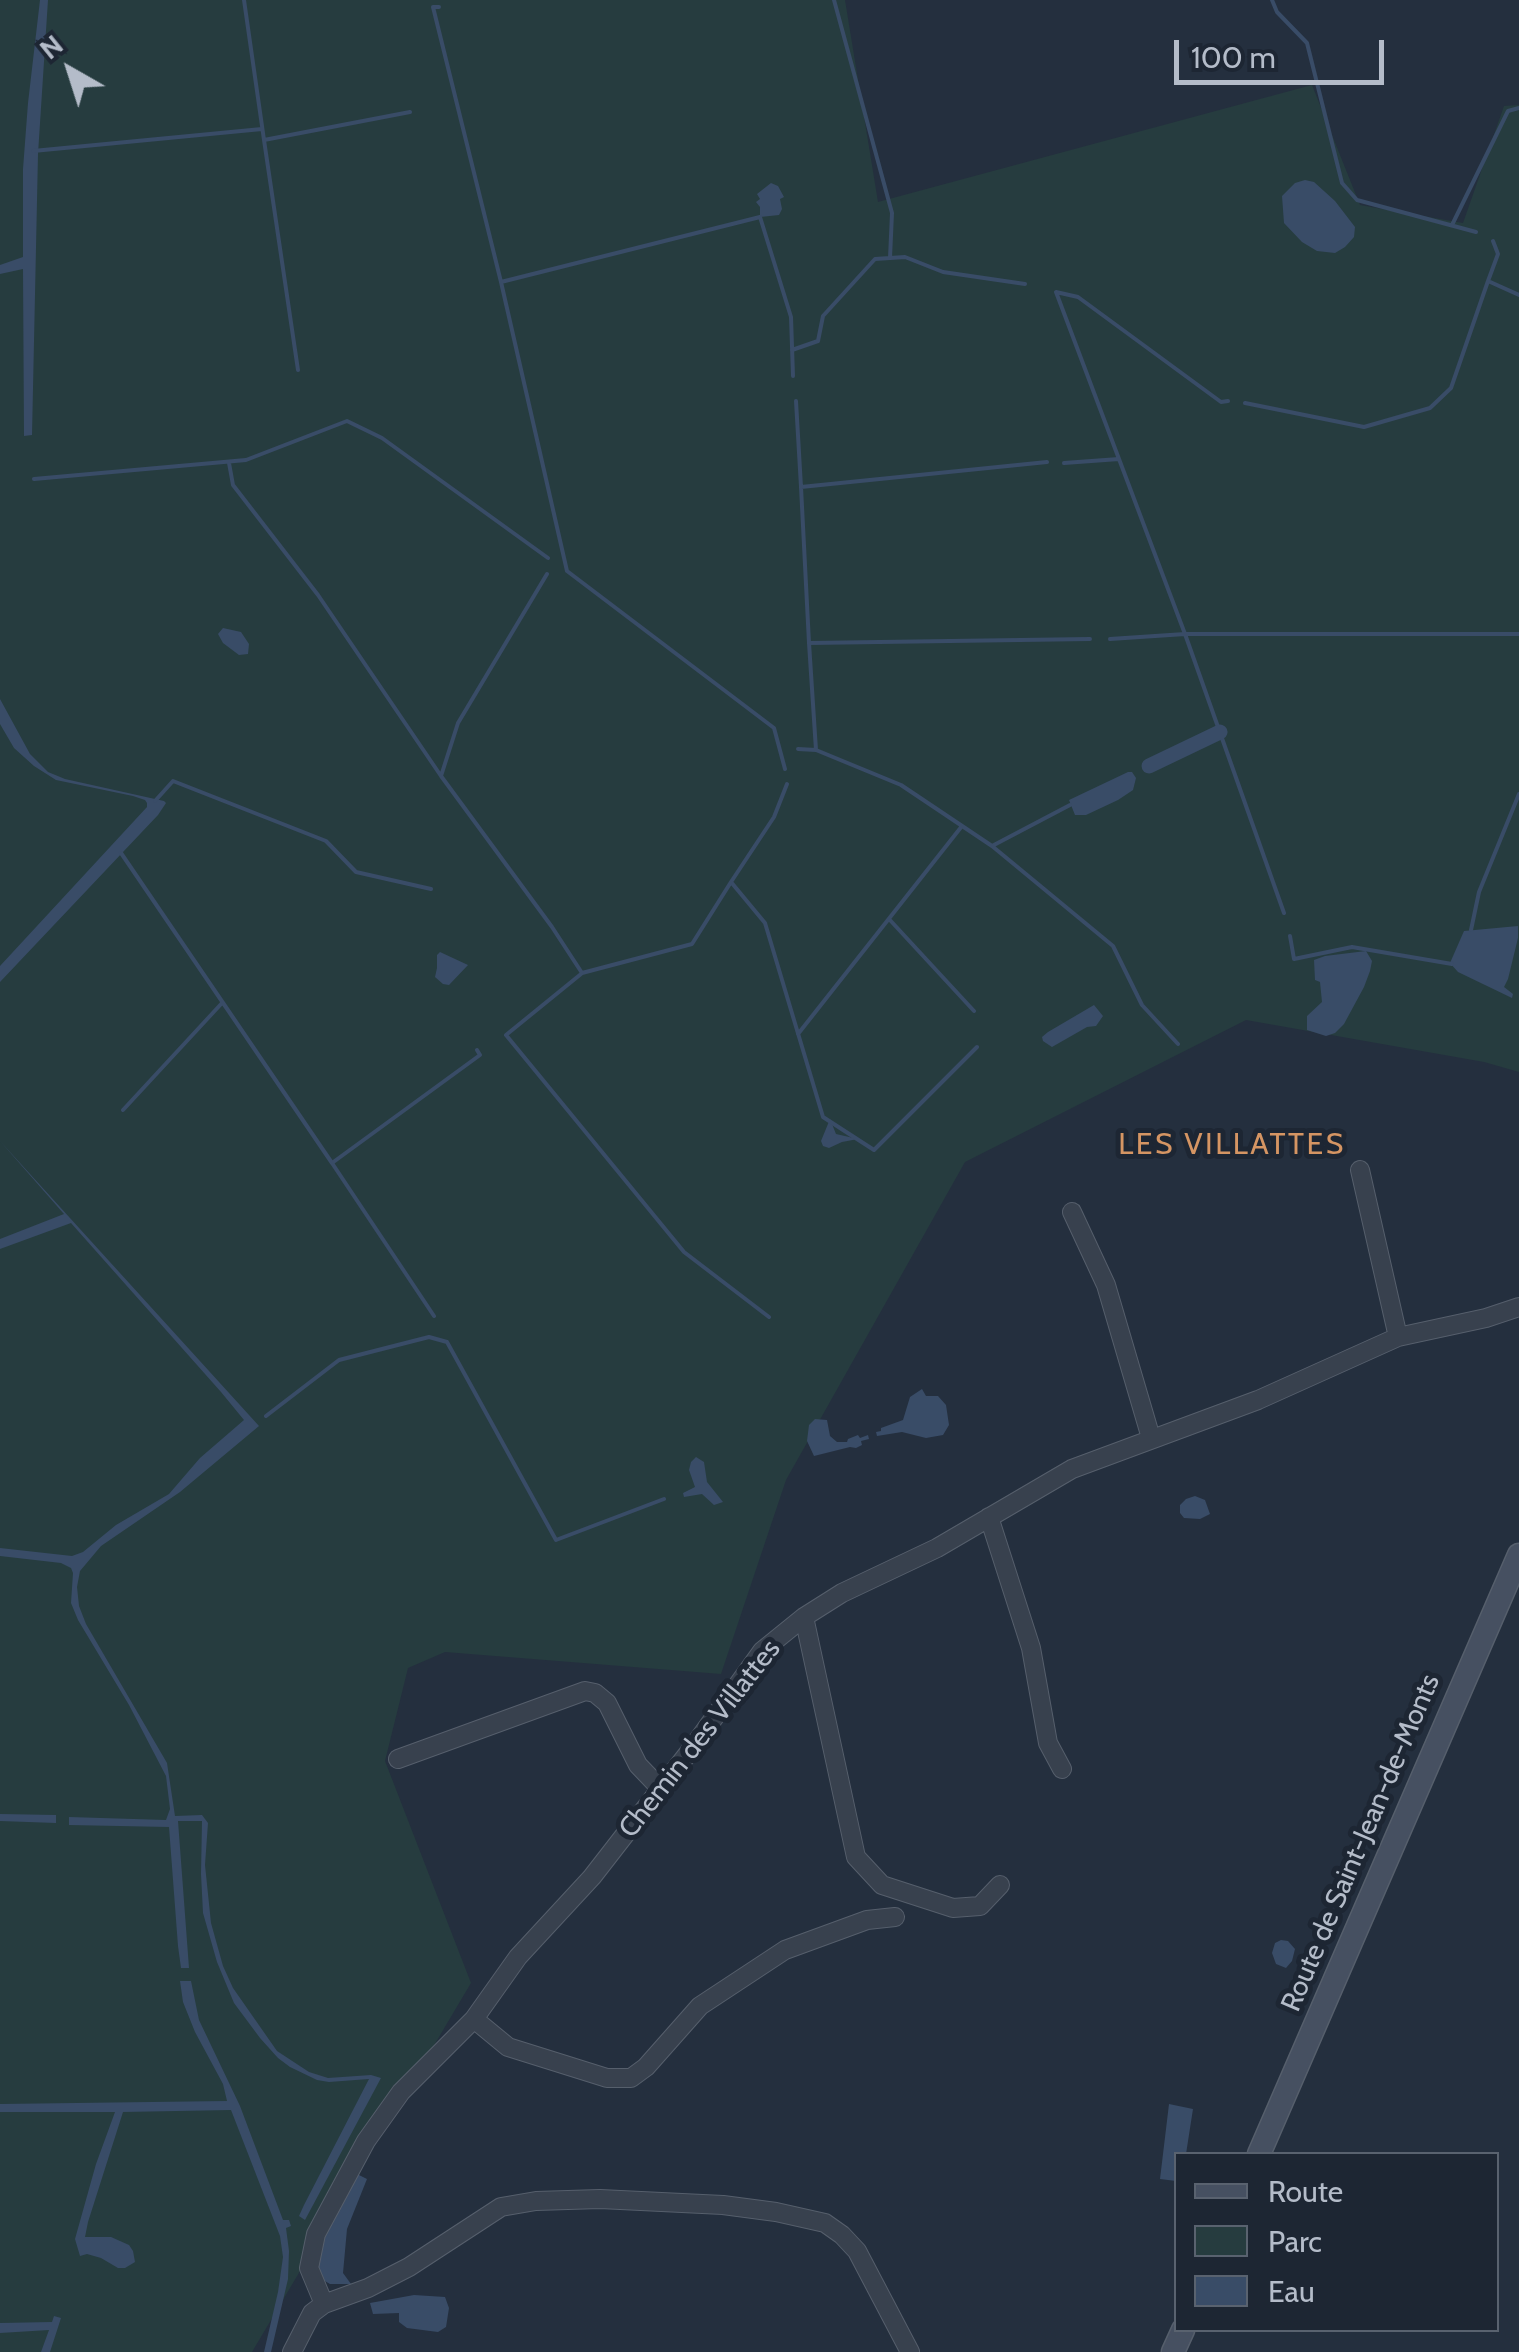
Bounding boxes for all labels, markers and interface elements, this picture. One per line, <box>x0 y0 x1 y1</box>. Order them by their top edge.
north arrow <box>20 20 120 120</box>
scale bar <box>1179 20 1389 82</box>
text: N <box>33 27 70 66</box>
text: 100 m <box>1191 39 1276 76</box>
district label: LES VILLATTES <box>1118 1127 1346 1163</box>
street label: Chemin des Villattes <box>612 1633 788 1845</box>
street label: Route de Saint-Jean-de-Monts <box>1275 1669 1447 2017</box>
legend <box>1174 2152 1499 2332</box>
text: Route <box>1268 2173 1343 2210</box>
text: Parc <box>1268 2223 1322 2260</box>
text: Eau <box>1268 2273 1315 2310</box>

